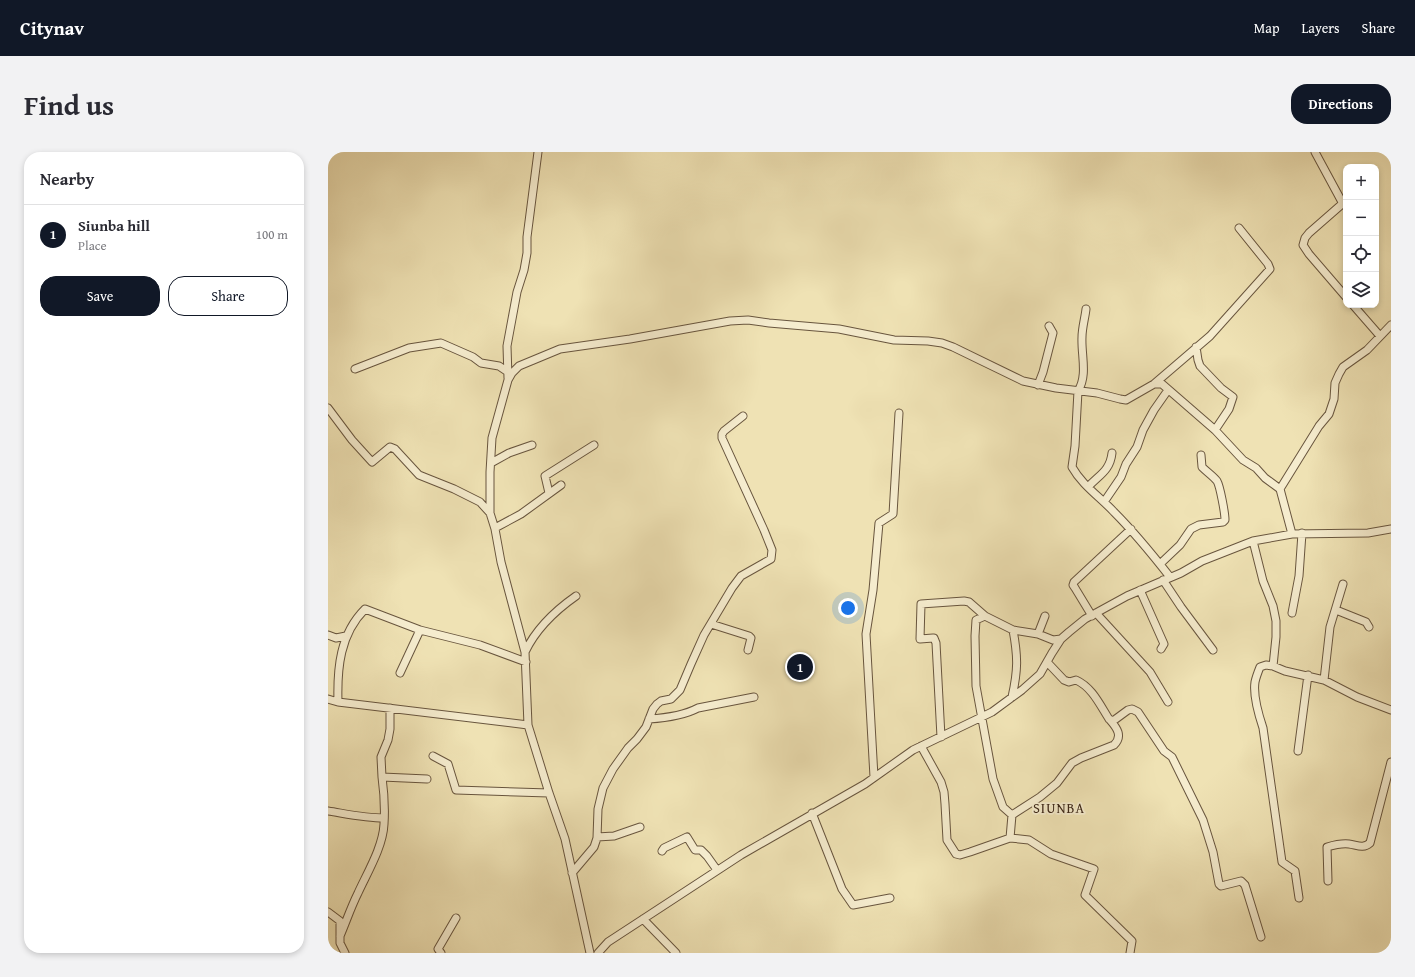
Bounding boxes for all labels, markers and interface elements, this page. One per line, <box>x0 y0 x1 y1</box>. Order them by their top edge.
text: Citynav <box>20 14 84 42</box>
text: Map <box>1254 18 1280 38</box>
text: Layers <box>1302 18 1340 38</box>
text: Share <box>1362 18 1395 38</box>
text: Find us <box>24 84 114 125</box>
button: Directions <box>1291 84 1391 124</box>
map controls <box>1343 164 1379 308</box>
button: + <box>1343 164 1379 200</box>
text: Nearby <box>40 166 94 191</box>
button: − <box>1343 200 1379 236</box>
text: Siunba hill <box>78 215 150 236</box>
text: 1 <box>50 225 56 244</box>
text: 100 m <box>256 225 288 244</box>
text: Place <box>78 236 107 255</box>
button: locate <box>1343 236 1379 272</box>
button: layers <box>1343 272 1379 308</box>
button: Save <box>40 276 160 316</box>
button: Share <box>168 276 288 316</box>
your location <box>838 598 858 618</box>
pin: 1 <box>787 652 813 682</box>
district label: SIUNBA <box>1033 798 1085 818</box>

